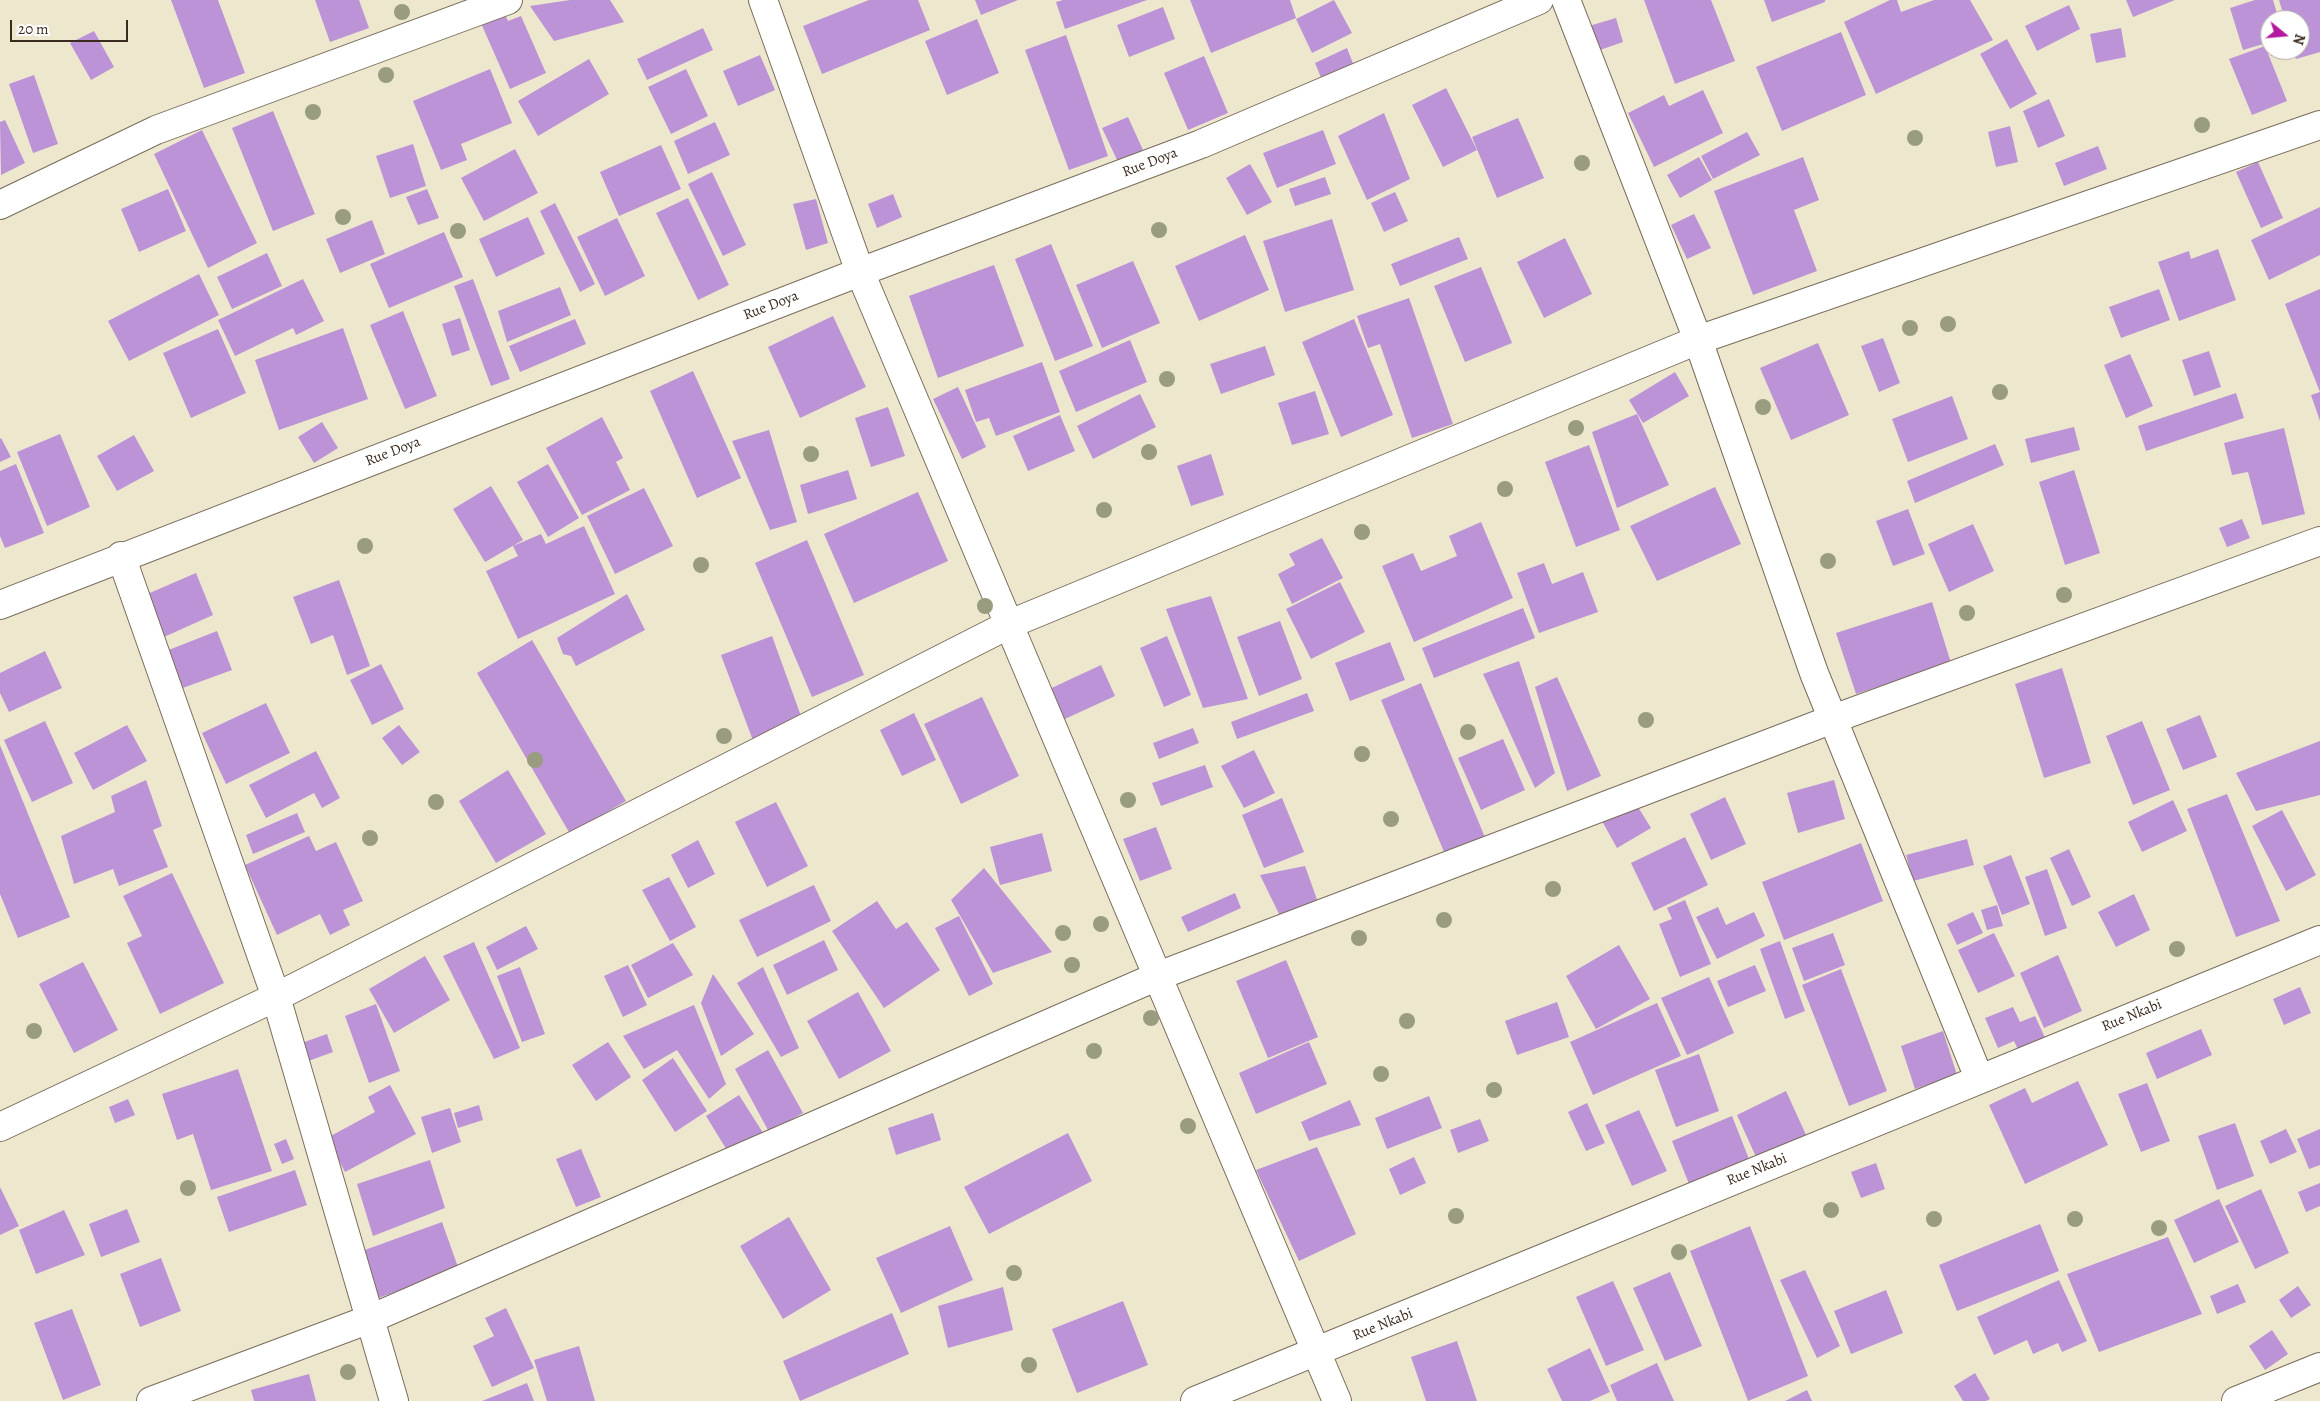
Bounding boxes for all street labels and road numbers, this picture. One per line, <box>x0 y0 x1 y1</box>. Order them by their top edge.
street label: Rue Doya <box>1120 144 1180 182</box>
street label: Rue Doya <box>741 287 801 325</box>
street label: Rue Doya <box>363 433 423 471</box>
street label: Rue Nkabi <box>2099 996 2165 1036</box>
street label: Rue Nkabi <box>1724 1150 1790 1190</box>
street label: Rue Nkabi <box>1350 1305 1416 1345</box>

